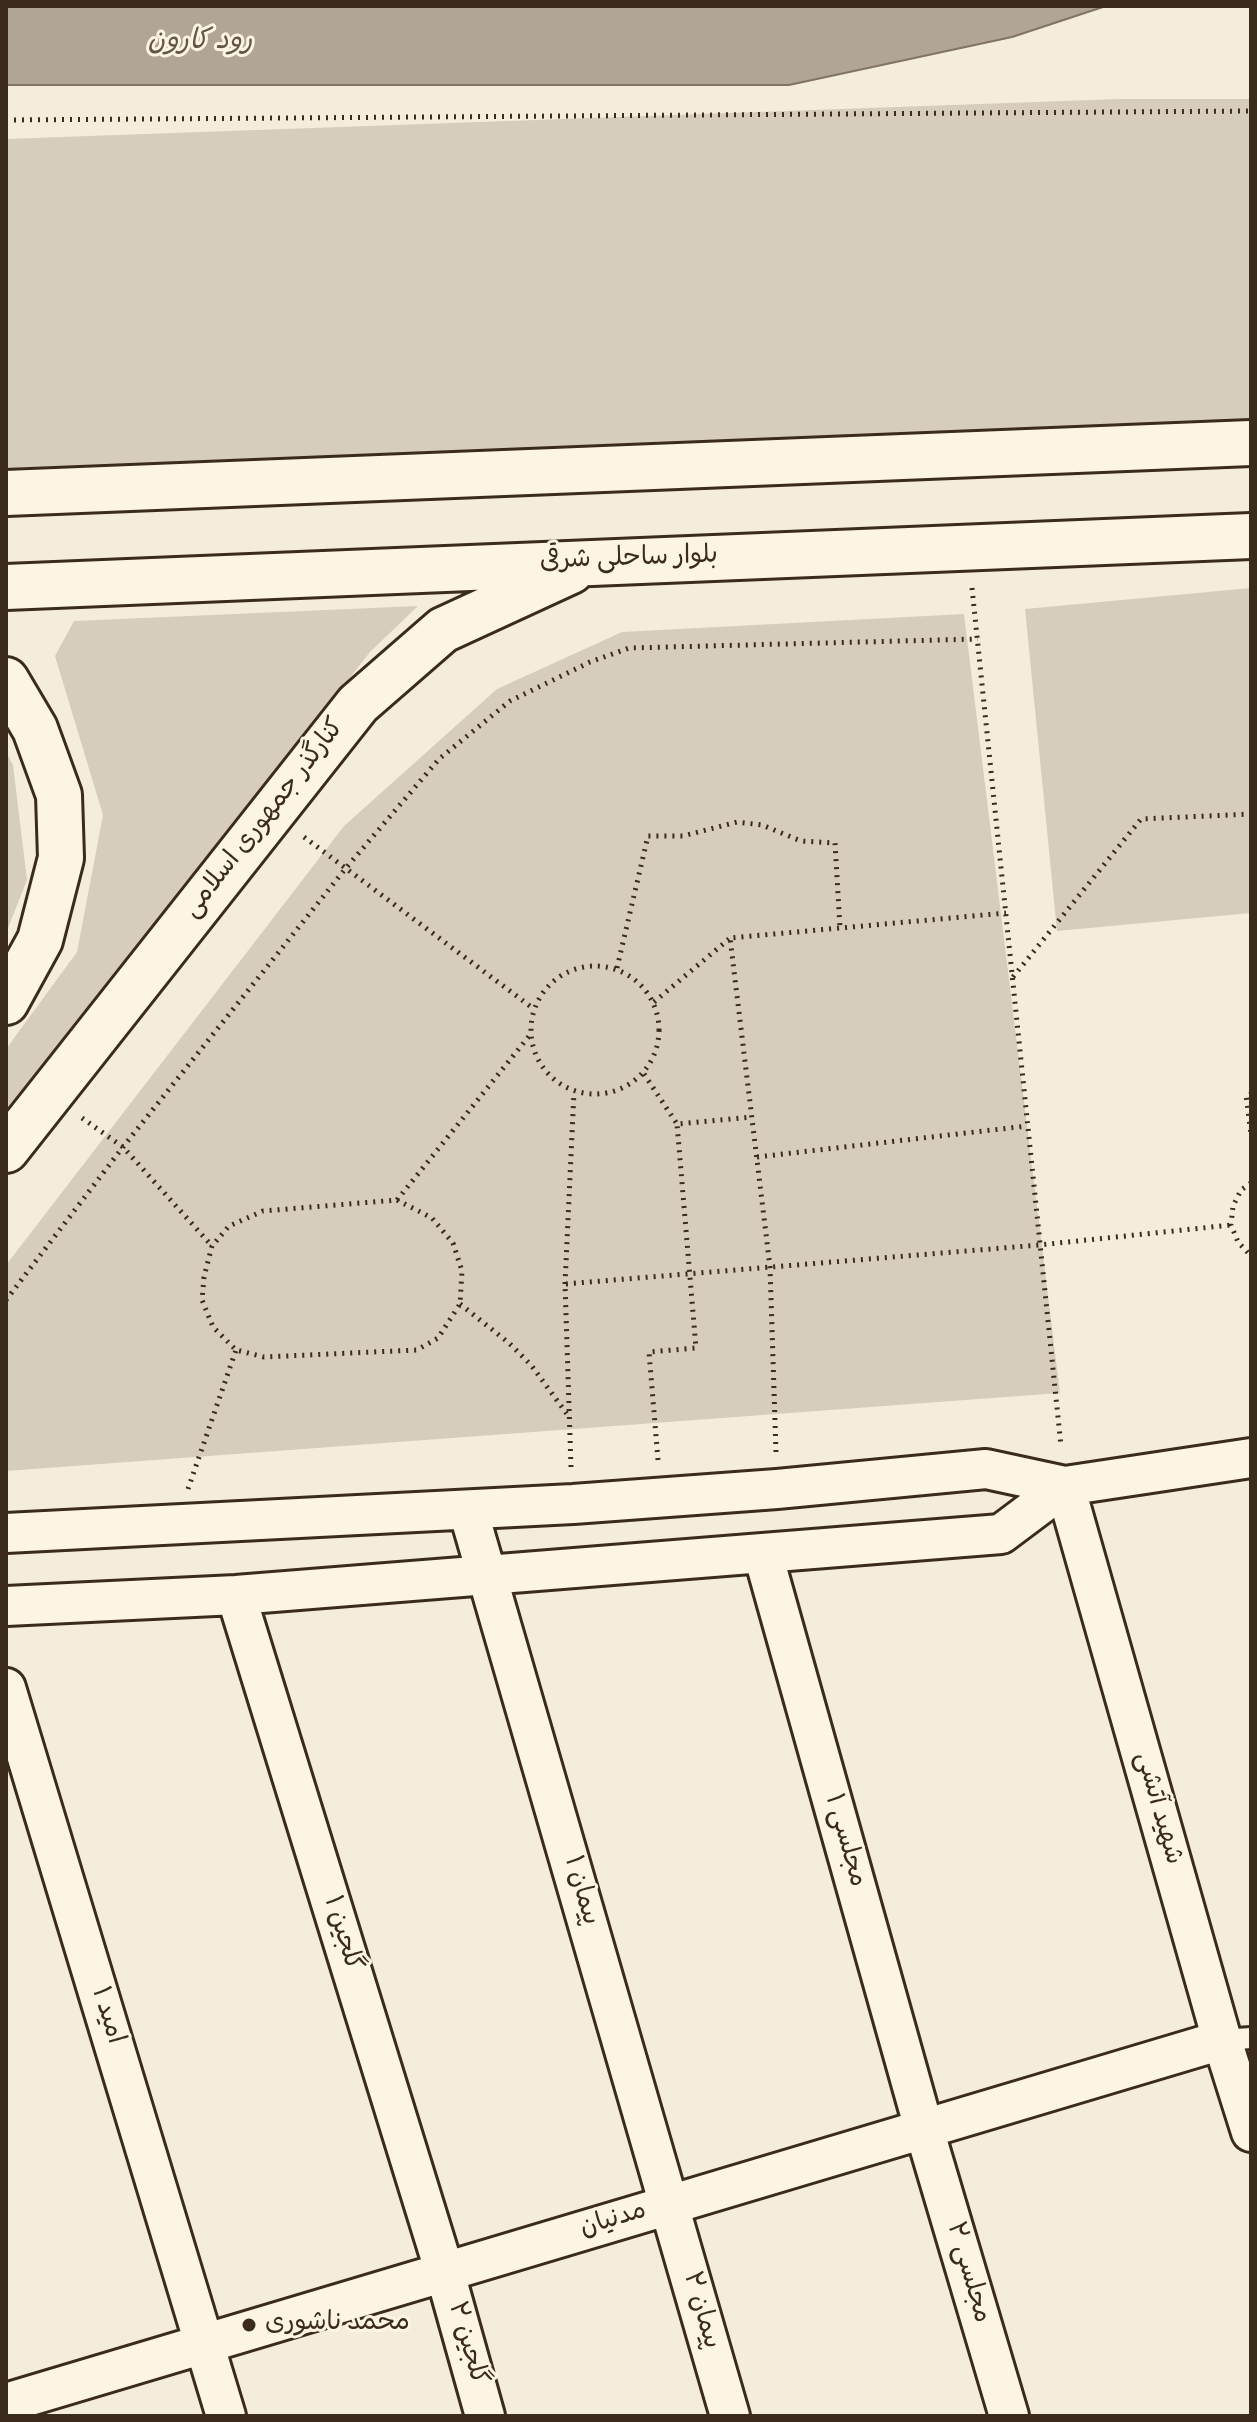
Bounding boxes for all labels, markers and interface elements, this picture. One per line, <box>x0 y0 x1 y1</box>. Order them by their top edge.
water label: رود کارون <box>148 27 252 61</box>
street label: بلوار ساحلی شرقی <box>539 542 719 580</box>
street label: کنارگذر جمهوری اسلامی <box>178 714 354 926</box>
street label: شهید آتشی <box>1125 1749 1187 1869</box>
street label: مجلسی ۱ <box>815 1791 871 1891</box>
street label: پیمان ۱ <box>554 1853 604 1929</box>
street label: گلجین ۱ <box>314 1893 366 1975</box>
street label: امید ۱ <box>82 1984 128 2048</box>
street label: مدنیان <box>577 2197 651 2247</box>
street label: مجلسی ۲ <box>937 2219 995 2327</box>
street label: پیمان ۲ <box>673 2269 725 2353</box>
street label: گلجین ۲ <box>438 2299 492 2389</box>
place label: محمد ناشوری <box>265 2309 410 2341</box>
marker: محمد ناشوری <box>240 2316 258 2334</box>

